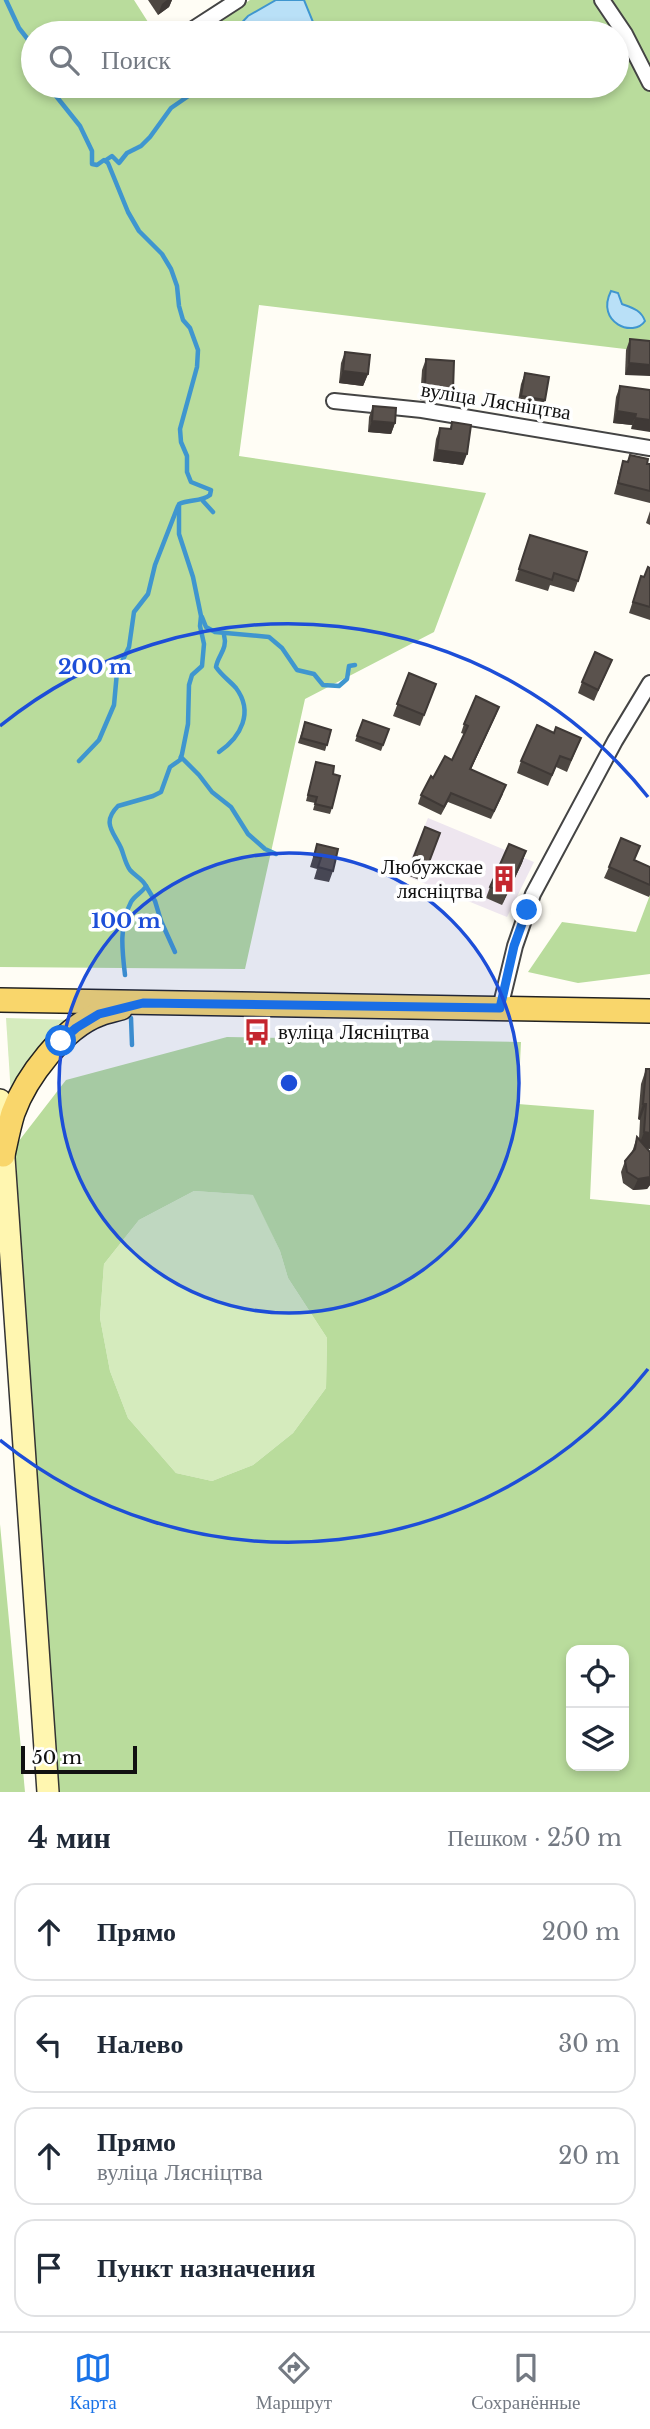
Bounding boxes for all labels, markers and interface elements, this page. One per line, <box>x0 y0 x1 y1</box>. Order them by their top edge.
search box <box>21 21 629 98</box>
icon: search <box>45 41 83 79</box>
text: Поиск <box>101 44 171 76</box>
street label: вуліца Лясніцтва <box>419 376 573 426</box>
text: 200 m <box>58 654 132 680</box>
place label: Любужскае лясніцтва <box>381 854 484 904</box>
building icon: Любужскае лясніцтва <box>489 864 519 894</box>
route end <box>511 894 542 925</box>
text: 100 m <box>91 908 161 934</box>
bus stop icon: вуліца Лясніцтва <box>242 1017 272 1047</box>
place label: вуліца Лясніцтва <box>278 1019 430 1045</box>
route start <box>45 1025 76 1056</box>
centre of rings <box>277 1071 301 1095</box>
map controls <box>566 1645 629 1771</box>
button: locate <box>566 1645 629 1708</box>
button: layers <box>566 1708 629 1771</box>
scale bar <box>21 1743 136 1775</box>
text: 50 m <box>32 1746 82 1769</box>
text: 4 мин <box>28 1819 111 1856</box>
text: Пешком · 250 m <box>447 1824 622 1852</box>
icon: ahead <box>30 1913 68 1951</box>
text: Прямо <box>97 1916 176 1948</box>
text: 200 m <box>542 1918 620 1946</box>
icon: left <box>30 2025 68 2063</box>
text: Налево <box>97 2028 183 2060</box>
text: 30 m <box>558 2030 620 2058</box>
text: Прямо <box>97 2126 176 2158</box>
icon: ahead <box>30 2137 68 2175</box>
text: 20 m <box>558 2142 620 2170</box>
text: вуліца Лясніцтва <box>97 2158 263 2186</box>
icon: arrive <box>30 2249 68 2287</box>
text: Пункт назначения <box>97 2252 315 2284</box>
tab: Карта <box>70 2349 117 2414</box>
tab: Маршрут <box>256 2349 332 2414</box>
tab: Сохранённые <box>471 2349 580 2414</box>

